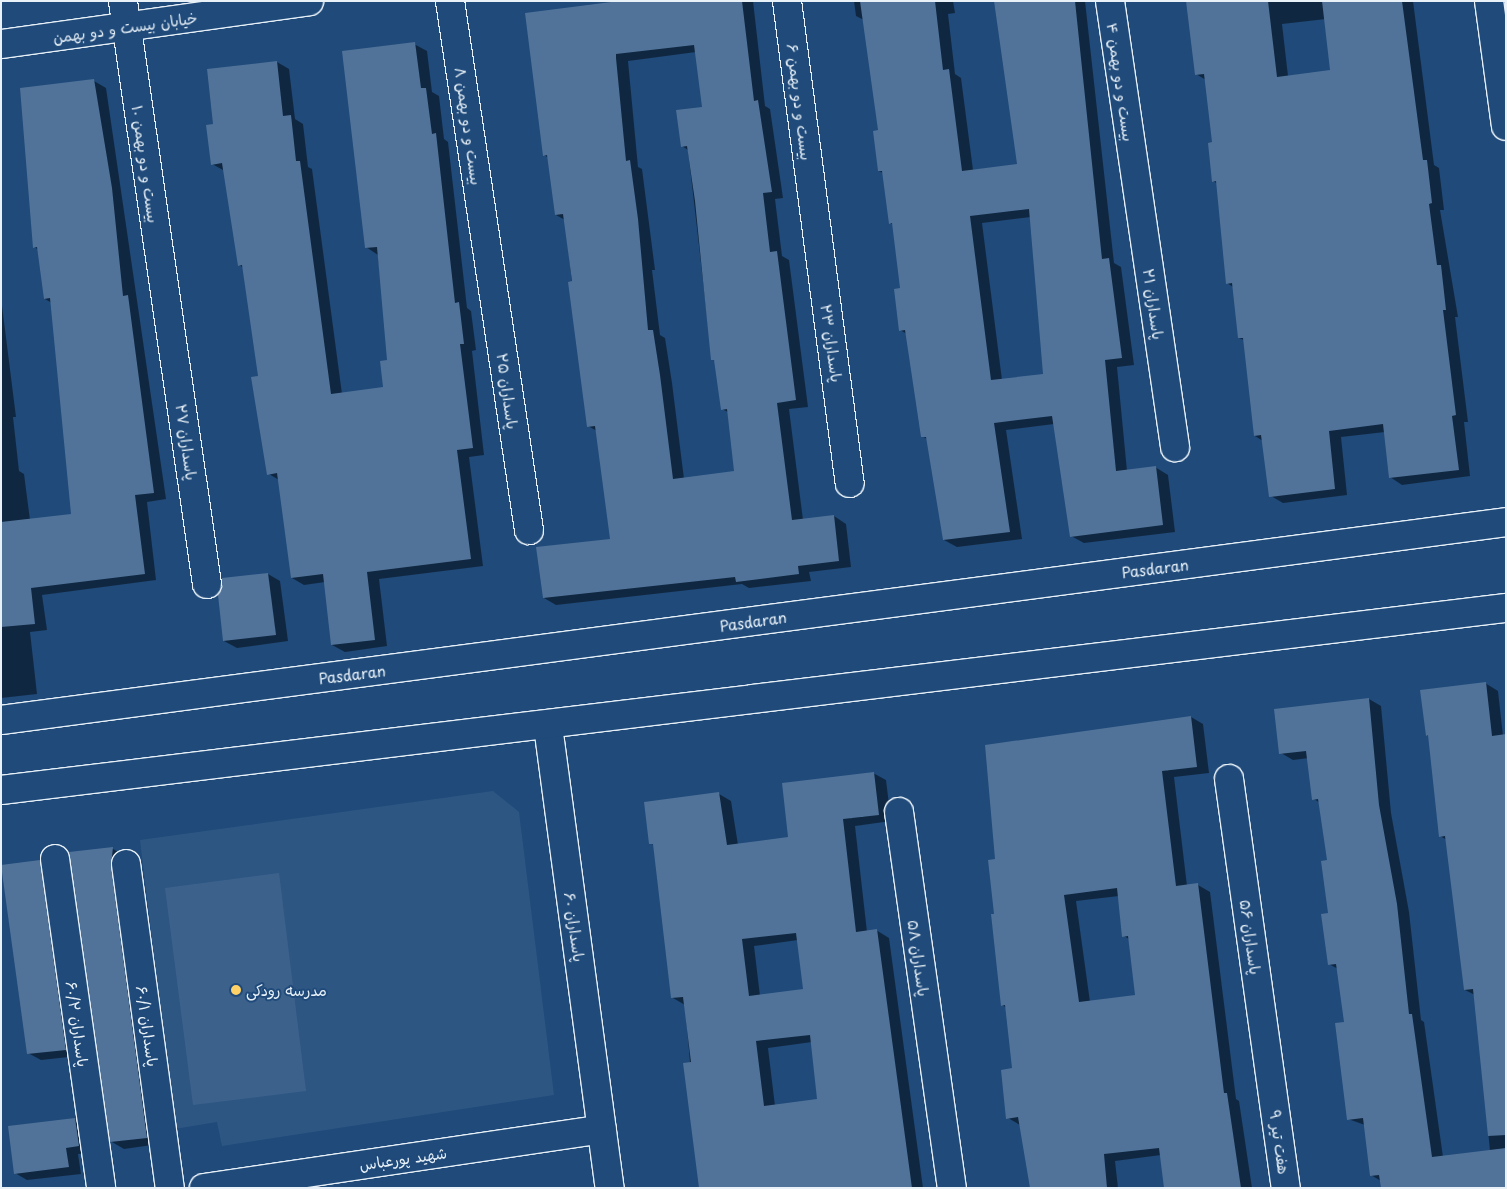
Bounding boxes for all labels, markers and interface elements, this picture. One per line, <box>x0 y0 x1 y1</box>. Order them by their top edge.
street label: خیابان بیست و دو بهمن <box>52 8 198 46</box>
street label: بیست و دو بهمن ۴ <box>1104 22 1138 142</box>
street label: بیست و دو بهمن ۶ <box>784 43 816 161</box>
street label: بیست و دو بهمن ۸ <box>452 66 486 186</box>
street label: بیست و دو بهمن ۱۰ <box>129 104 163 224</box>
street label: پاسداران ۲۱ <box>1140 267 1168 341</box>
street label: پاسداران ۲۳ <box>818 303 846 383</box>
street label: پاسداران ۲۵ <box>494 352 522 430</box>
street label: پاسداران ۲۷ <box>173 403 201 481</box>
street label: Pasdaran <box>1120 555 1190 581</box>
street label: Pasdaran <box>718 607 788 635</box>
street label: Pasdaran <box>317 661 387 687</box>
street label: پاسداران ۶۰ <box>561 891 589 963</box>
street label: پاسداران ۵۶ <box>1237 898 1265 976</box>
street label: پاسداران ۵۸ <box>905 919 933 997</box>
street label: پاسداران ۶۰/۲ <box>63 980 93 1068</box>
place label: مدرسه رودکی <box>246 981 327 999</box>
street label: پاسداران ۶۰/۱ <box>133 984 163 1068</box>
marker: مدرسه رودکی <box>230 984 242 996</box>
street label: هفت تیر ۹ <box>1267 1109 1293 1175</box>
street label: شهید پورعباس <box>358 1143 448 1173</box>

